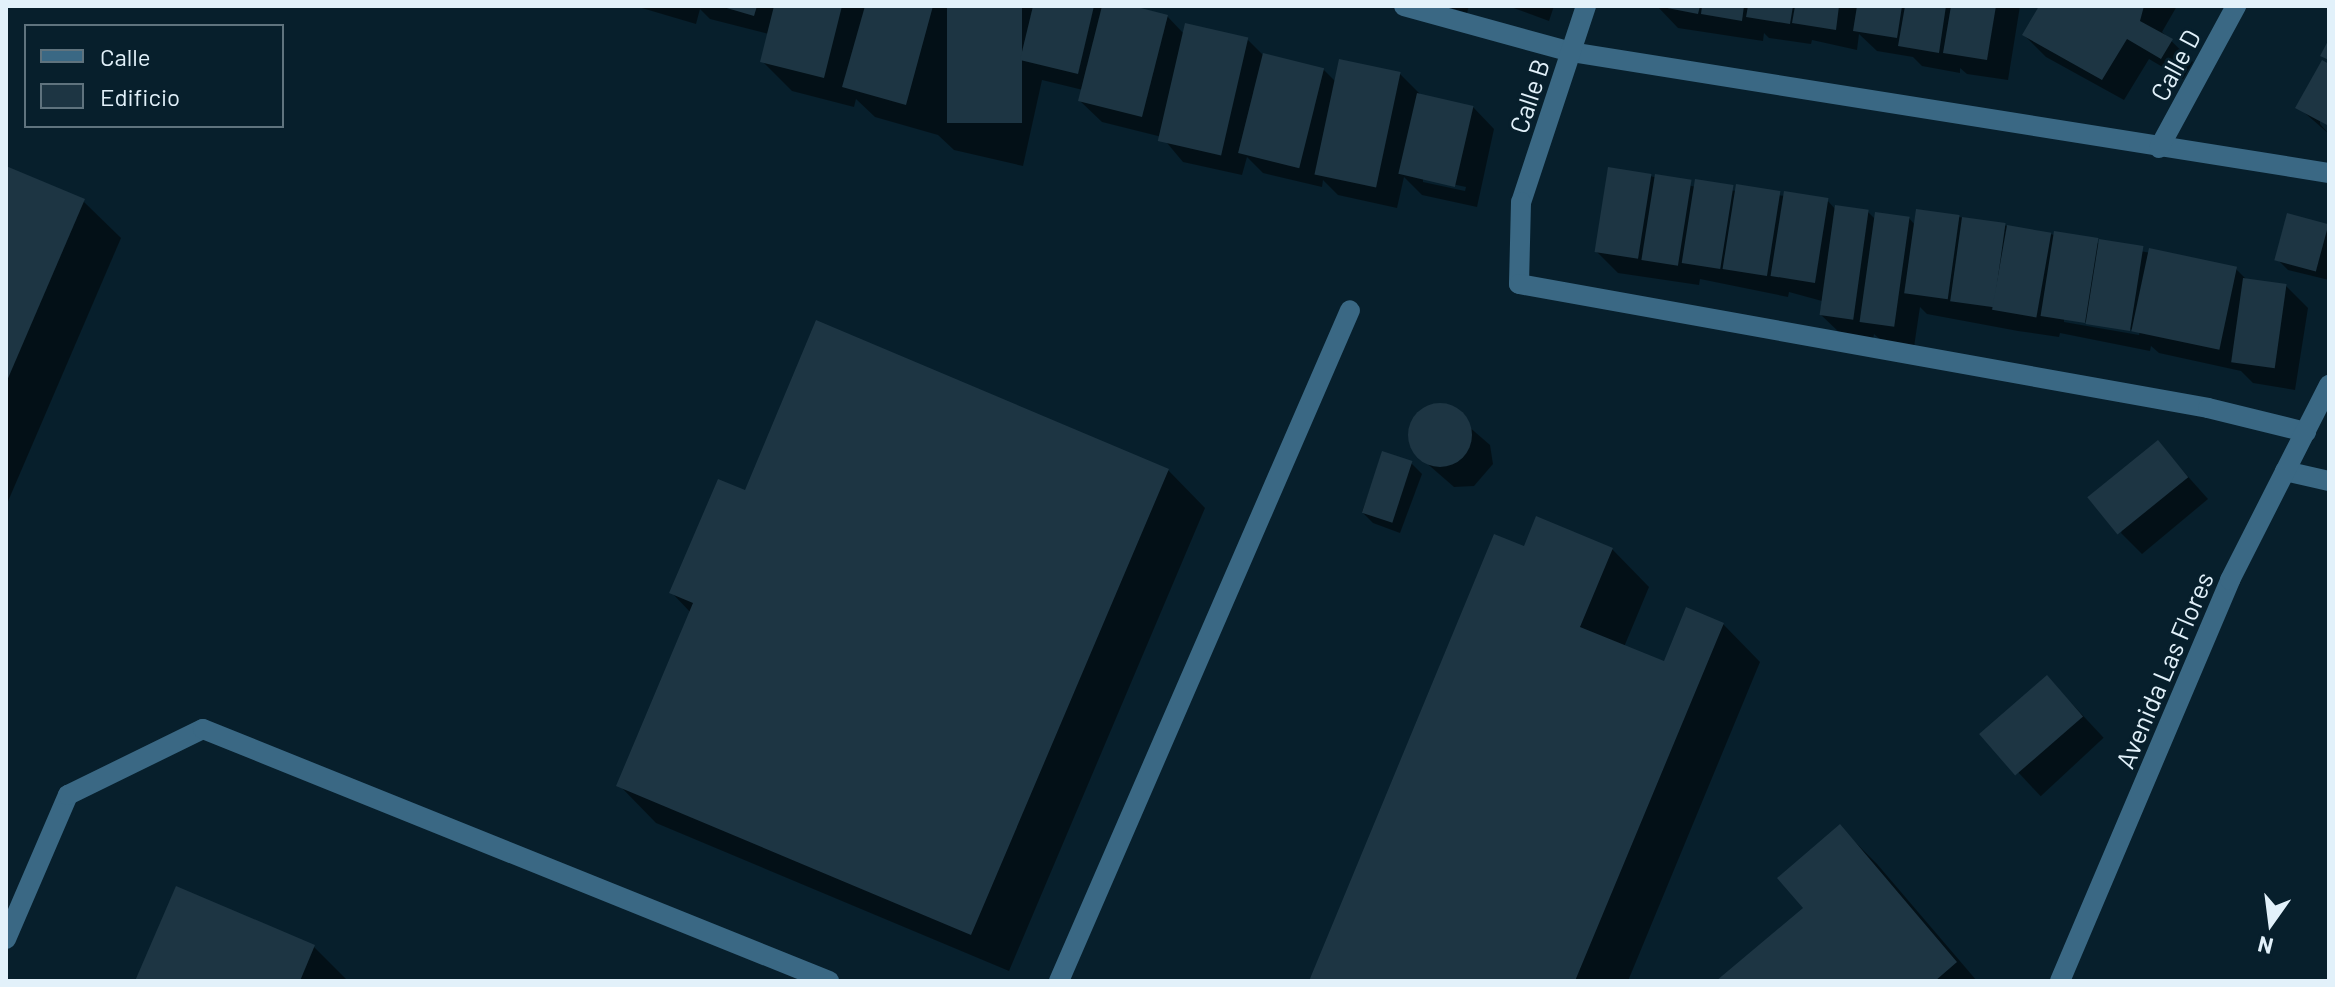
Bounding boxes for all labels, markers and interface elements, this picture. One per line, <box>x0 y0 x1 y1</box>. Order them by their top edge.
legend <box>24 24 284 128</box>
street label: Calle D <box>2143 24 2207 106</box>
text: Calle <box>100 42 151 71</box>
street label: Calle B <box>1502 55 1556 137</box>
text: Edificio <box>100 82 180 111</box>
street label: Avenida Las Flores <box>2109 567 2219 773</box>
north arrow <box>2231 883 2311 963</box>
text: N <box>2255 932 2275 961</box>

